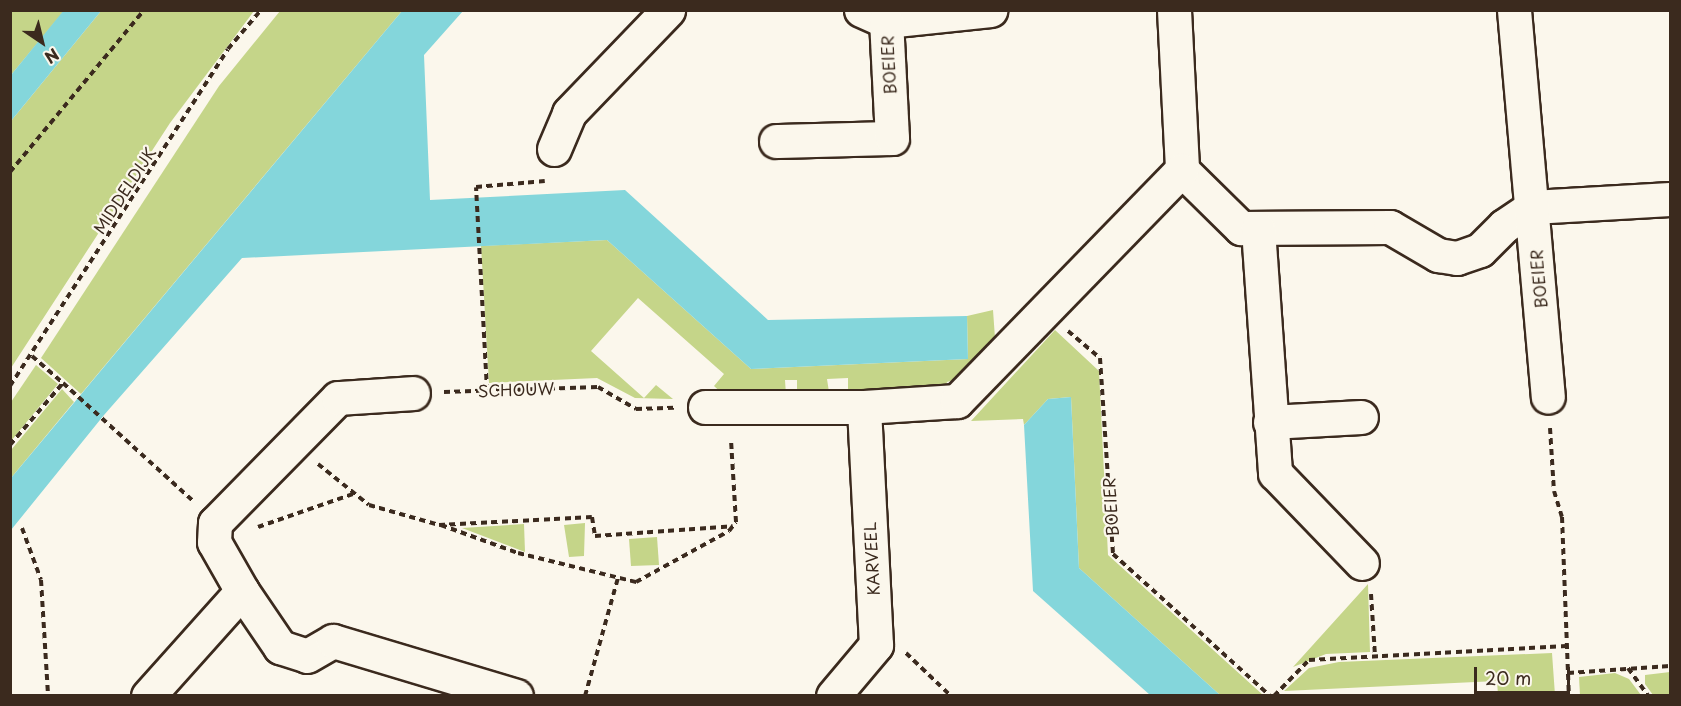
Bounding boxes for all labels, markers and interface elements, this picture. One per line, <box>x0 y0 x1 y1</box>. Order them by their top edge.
north arrow <box>12 12 72 72</box>
street label: BOEIER <box>877 35 899 95</box>
text: N <box>40 43 64 70</box>
street label: MIDDELDIJK <box>89 143 159 237</box>
street label: BOEIER <box>1526 249 1550 309</box>
street label: SCHOUW <box>477 378 555 400</box>
street label: BOEIER <box>1098 477 1122 537</box>
street label: KARVEEL <box>859 522 883 596</box>
scale bar <box>1477 655 1573 693</box>
text: 20 m <box>1485 664 1531 691</box>

